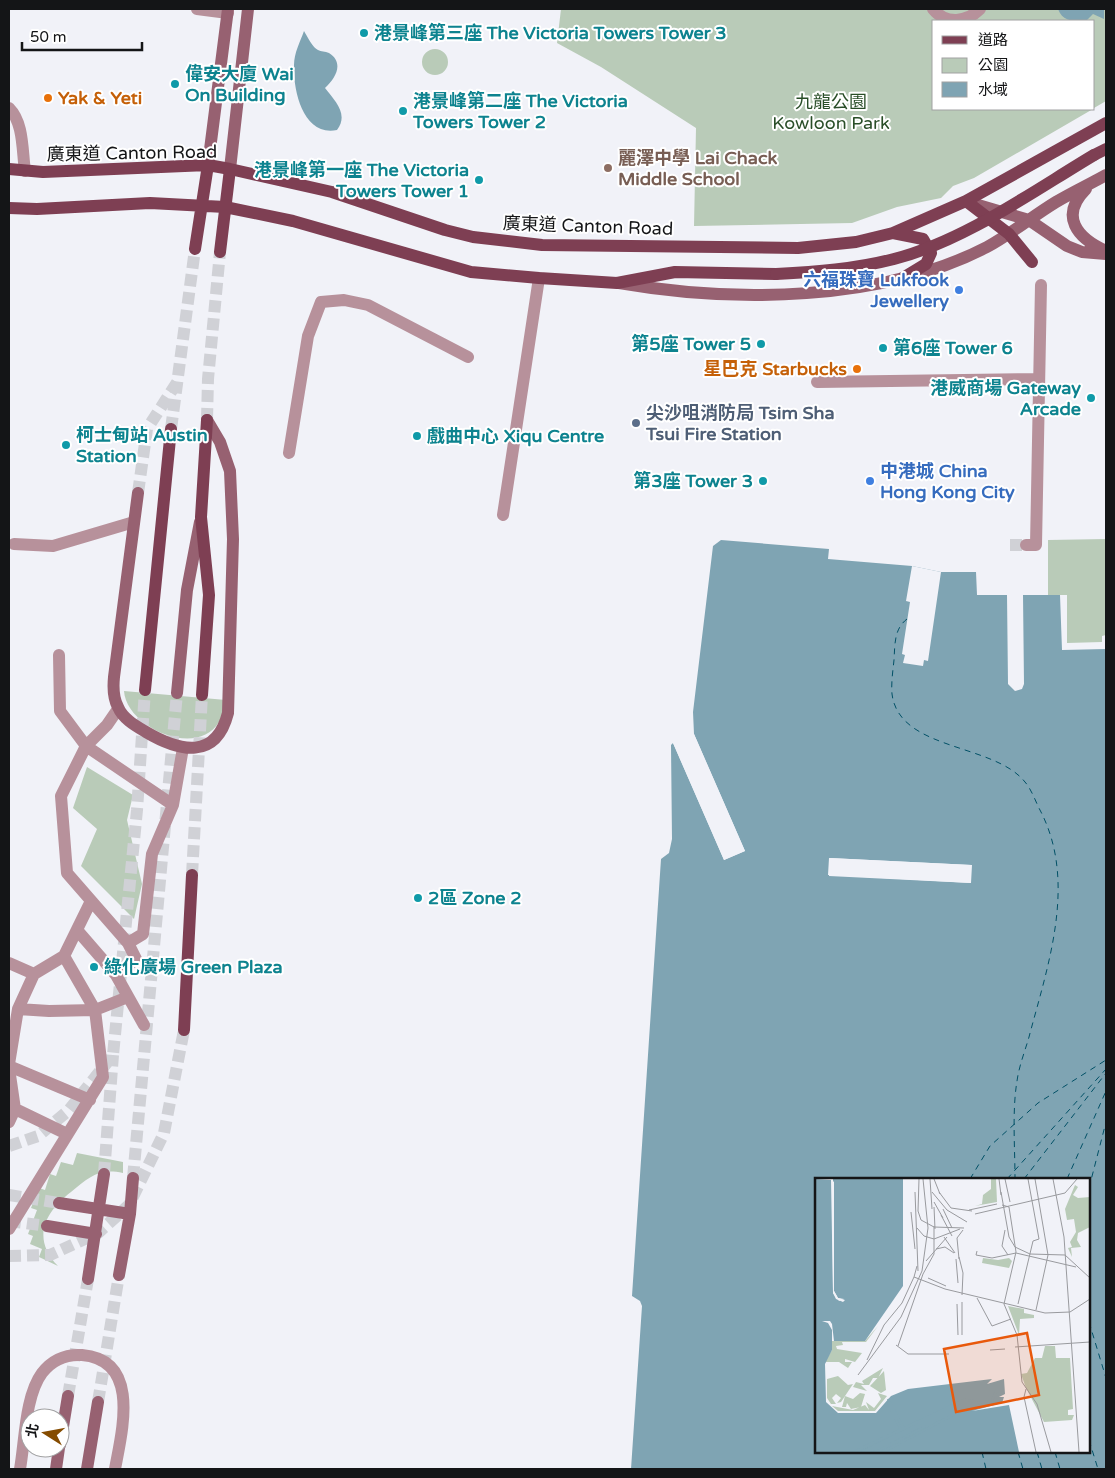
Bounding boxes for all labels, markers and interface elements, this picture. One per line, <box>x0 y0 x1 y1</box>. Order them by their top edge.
scale bar <box>22 20 142 52</box>
legend <box>932 20 1095 110</box>
place label: 港景峰第三座 The Victoria Towers Tower 3 <box>374 22 727 44</box>
marker: 港景峰第三座 The Victoria Towers Tower 3 <box>358 27 370 39</box>
text: 50 m <box>30 28 67 46</box>
text: 道路 <box>978 31 1008 49</box>
text: 公園 <box>978 56 1008 74</box>
place label: 偉安大廈 Wai On Building <box>185 63 294 106</box>
marker: 偉安大廈 Wai On Building <box>169 78 181 90</box>
text: 水域 <box>978 81 1008 99</box>
place label: Yak & Yeti <box>58 87 142 109</box>
place label: 港景峰第二座 The Victoria Towers Tower 2 <box>412 90 628 133</box>
park label: 九龍公園 Kowloon Park <box>772 91 890 134</box>
marker: Yak & Yeti <box>42 92 54 104</box>
marker: 港景峰第二座 The Victoria Towers Tower 2 <box>397 105 409 117</box>
street label: 廣東道 Canton Road <box>47 141 217 165</box>
place label: 麗澤中學 Lai Chack Middle School <box>618 147 778 190</box>
place label: 港景峰第一座 The Victoria Towers Tower 1 <box>254 159 469 202</box>
marker: 麗澤中學 Lai Chack Middle School <box>602 162 614 174</box>
marker: 港景峰第一座 The Victoria Towers Tower 1 <box>473 174 485 186</box>
street label: 廣東道 Canton Road <box>502 212 674 240</box>
place label: 六福珠寶 Lukfook Jewellery <box>803 269 949 312</box>
marker: 六福珠寶 Lukfook Jewellery <box>953 284 965 296</box>
place label: 第5座 Tower 5 <box>631 333 751 355</box>
place label: 第6座 Tower 6 <box>893 337 1013 359</box>
marker: 第5座 Tower 5 <box>755 338 767 350</box>
marker: 第6座 Tower 6 <box>877 342 889 354</box>
place label: 星巴克 Starbucks <box>703 358 847 380</box>
marker: 星巴克 Starbucks <box>851 363 863 375</box>
place label: 港威商場 Gateway Arcade <box>930 377 1081 420</box>
marker: 港威商場 Gateway Arcade <box>1085 392 1097 404</box>
place label: 尖沙咀消防局 Tsim Sha Tsui Fire Station <box>645 402 835 445</box>
marker: 尖沙咀消防局 Tsim Sha Tsui Fire Station <box>630 417 642 429</box>
place label: 柯士甸站 Austin Station <box>76 424 208 467</box>
place label: 戲曲中心 Xiqu Centre <box>427 425 604 447</box>
marker: 戲曲中心 Xiqu Centre <box>411 430 423 442</box>
marker: 柯士甸站 Austin Station <box>60 439 72 451</box>
place label: 中港城 China Hong Kong City <box>880 460 1015 503</box>
place label: 第3座 Tower 3 <box>633 470 753 492</box>
marker: 第3座 Tower 3 <box>757 475 769 487</box>
marker: 中港城 China Hong Kong City <box>864 475 876 487</box>
place label: 2區 Zone 2 <box>428 887 522 909</box>
marker: 2區 Zone 2 <box>412 892 424 904</box>
place label: 綠化廣場 Green Plaza <box>104 956 283 978</box>
marker: 綠化廣場 Green Plaza <box>88 961 100 973</box>
inset map <box>815 1178 1090 1453</box>
north arrow <box>20 1408 70 1458</box>
text: 北 <box>23 1422 42 1439</box>

